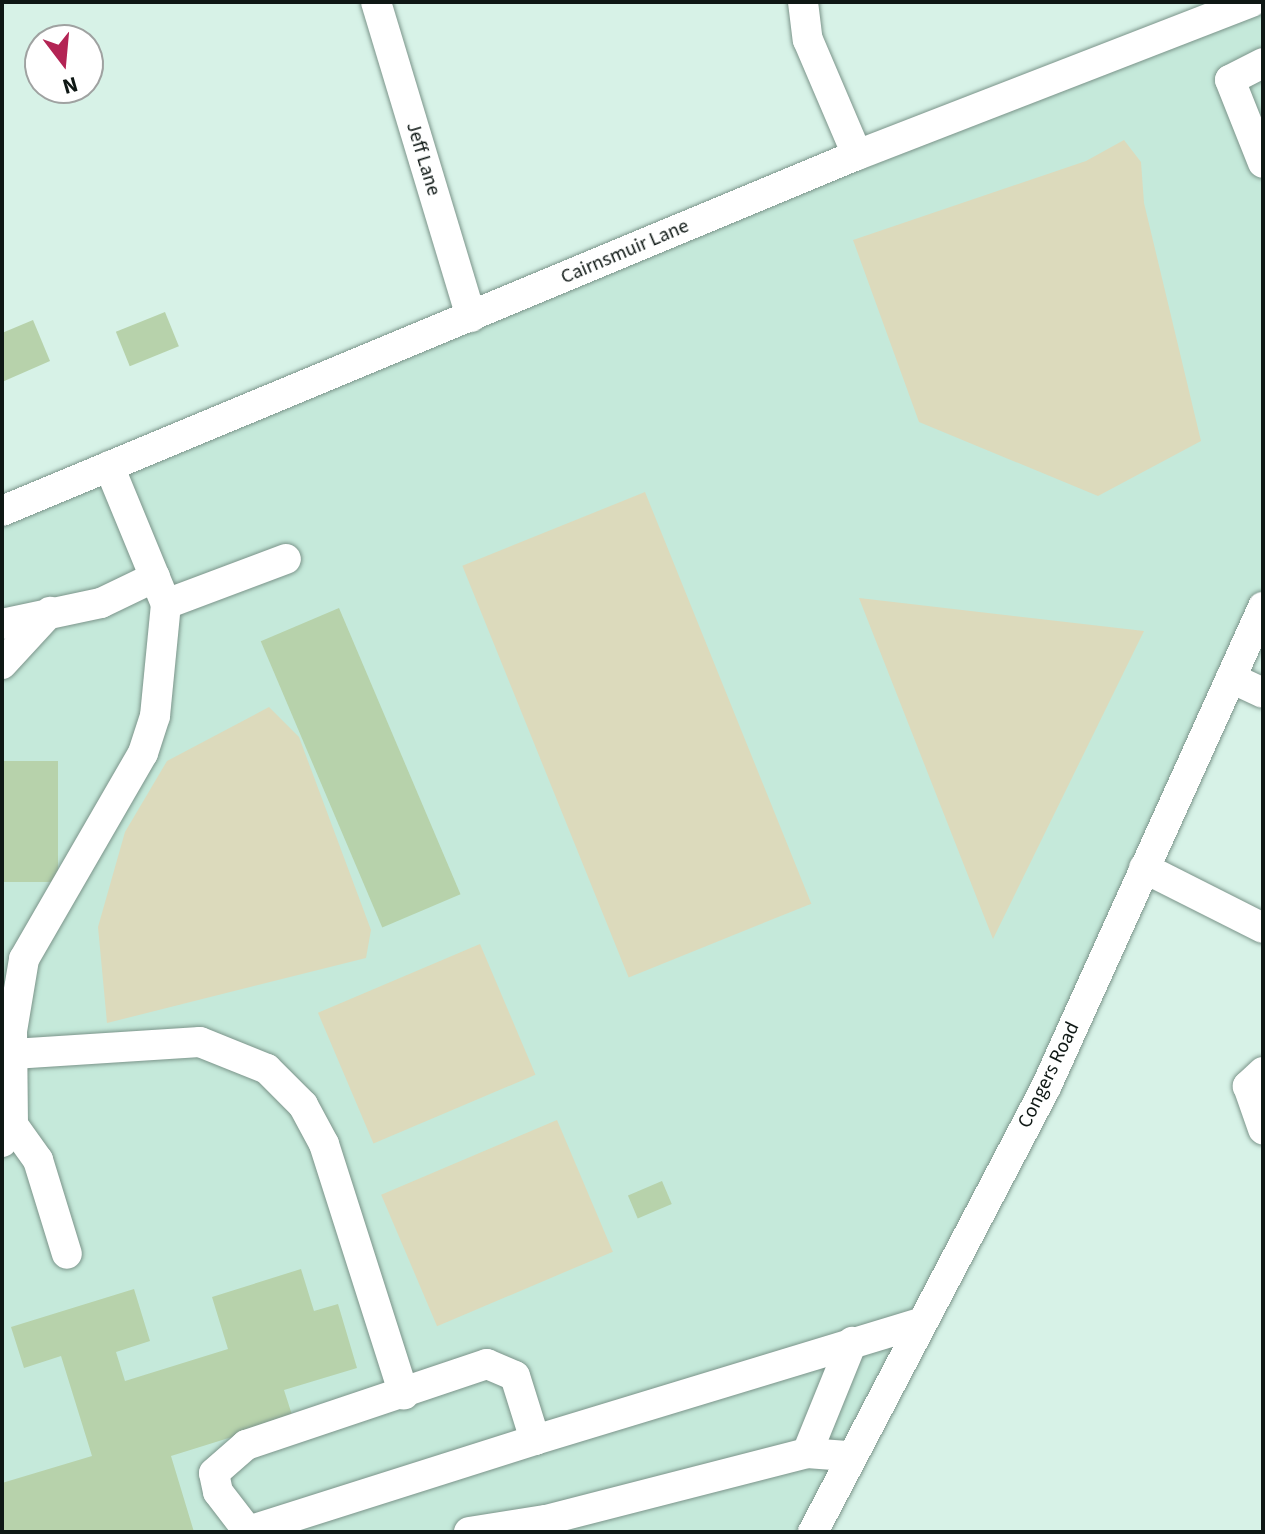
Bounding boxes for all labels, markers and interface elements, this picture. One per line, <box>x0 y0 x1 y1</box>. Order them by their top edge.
north arrow <box>24 24 104 104</box>
text: N <box>59 68 82 103</box>
street label: Jeff Lane <box>400 119 446 199</box>
street label: Cairnsmuir Lane <box>557 214 693 290</box>
street label: Congers Road <box>1013 1018 1085 1132</box>

